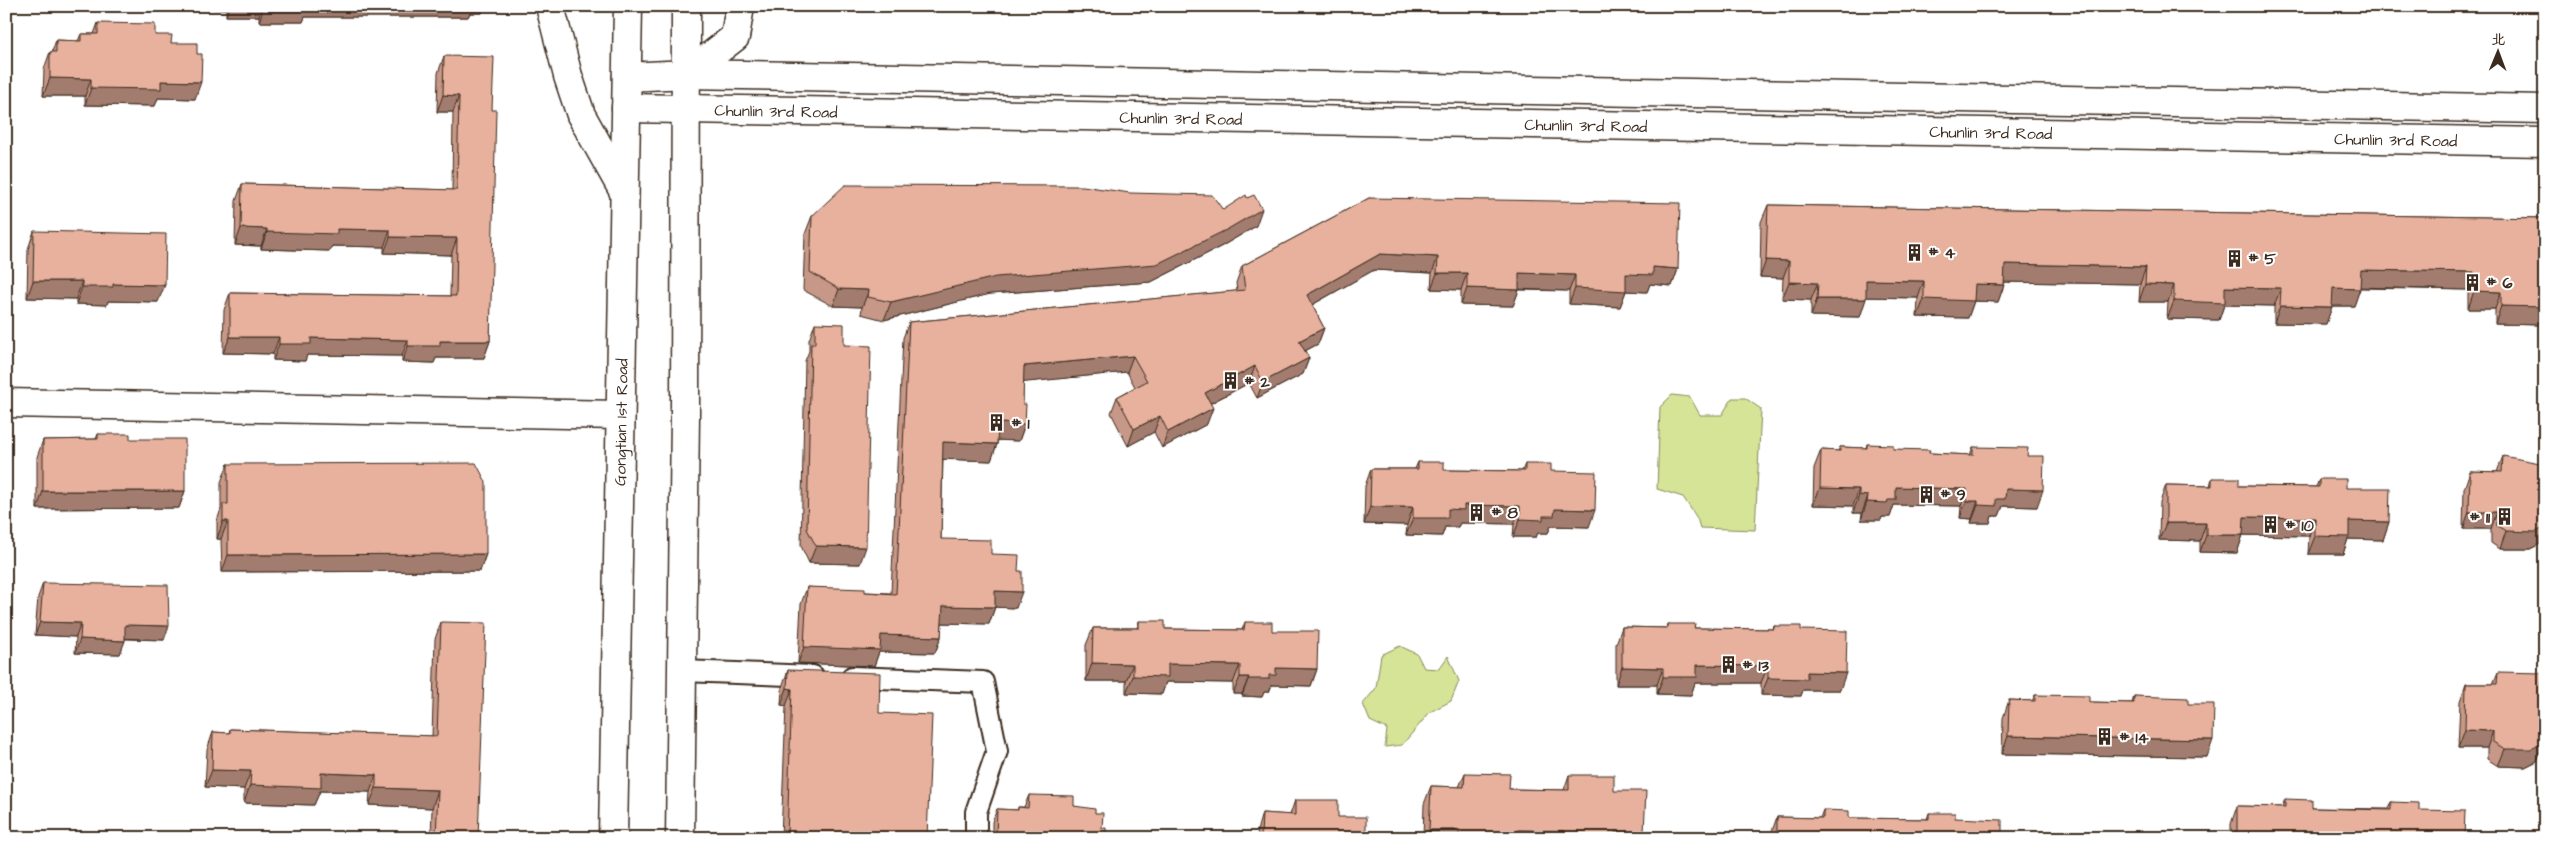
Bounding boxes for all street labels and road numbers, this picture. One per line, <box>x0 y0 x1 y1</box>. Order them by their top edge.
street label: Chunlin 3rd Road <box>714 100 838 124</box>
street label: Chunlin 3rd Road <box>1119 107 1243 131</box>
street label: Chunlin 3rd Road <box>1524 114 1648 138</box>
street label: Chunlin 3rd Road <box>1929 121 2052 145</box>
street label: Chunlin 3rd Road <box>2334 128 2457 152</box>
street label: Gongtian 1st Road <box>609 358 634 486</box>

